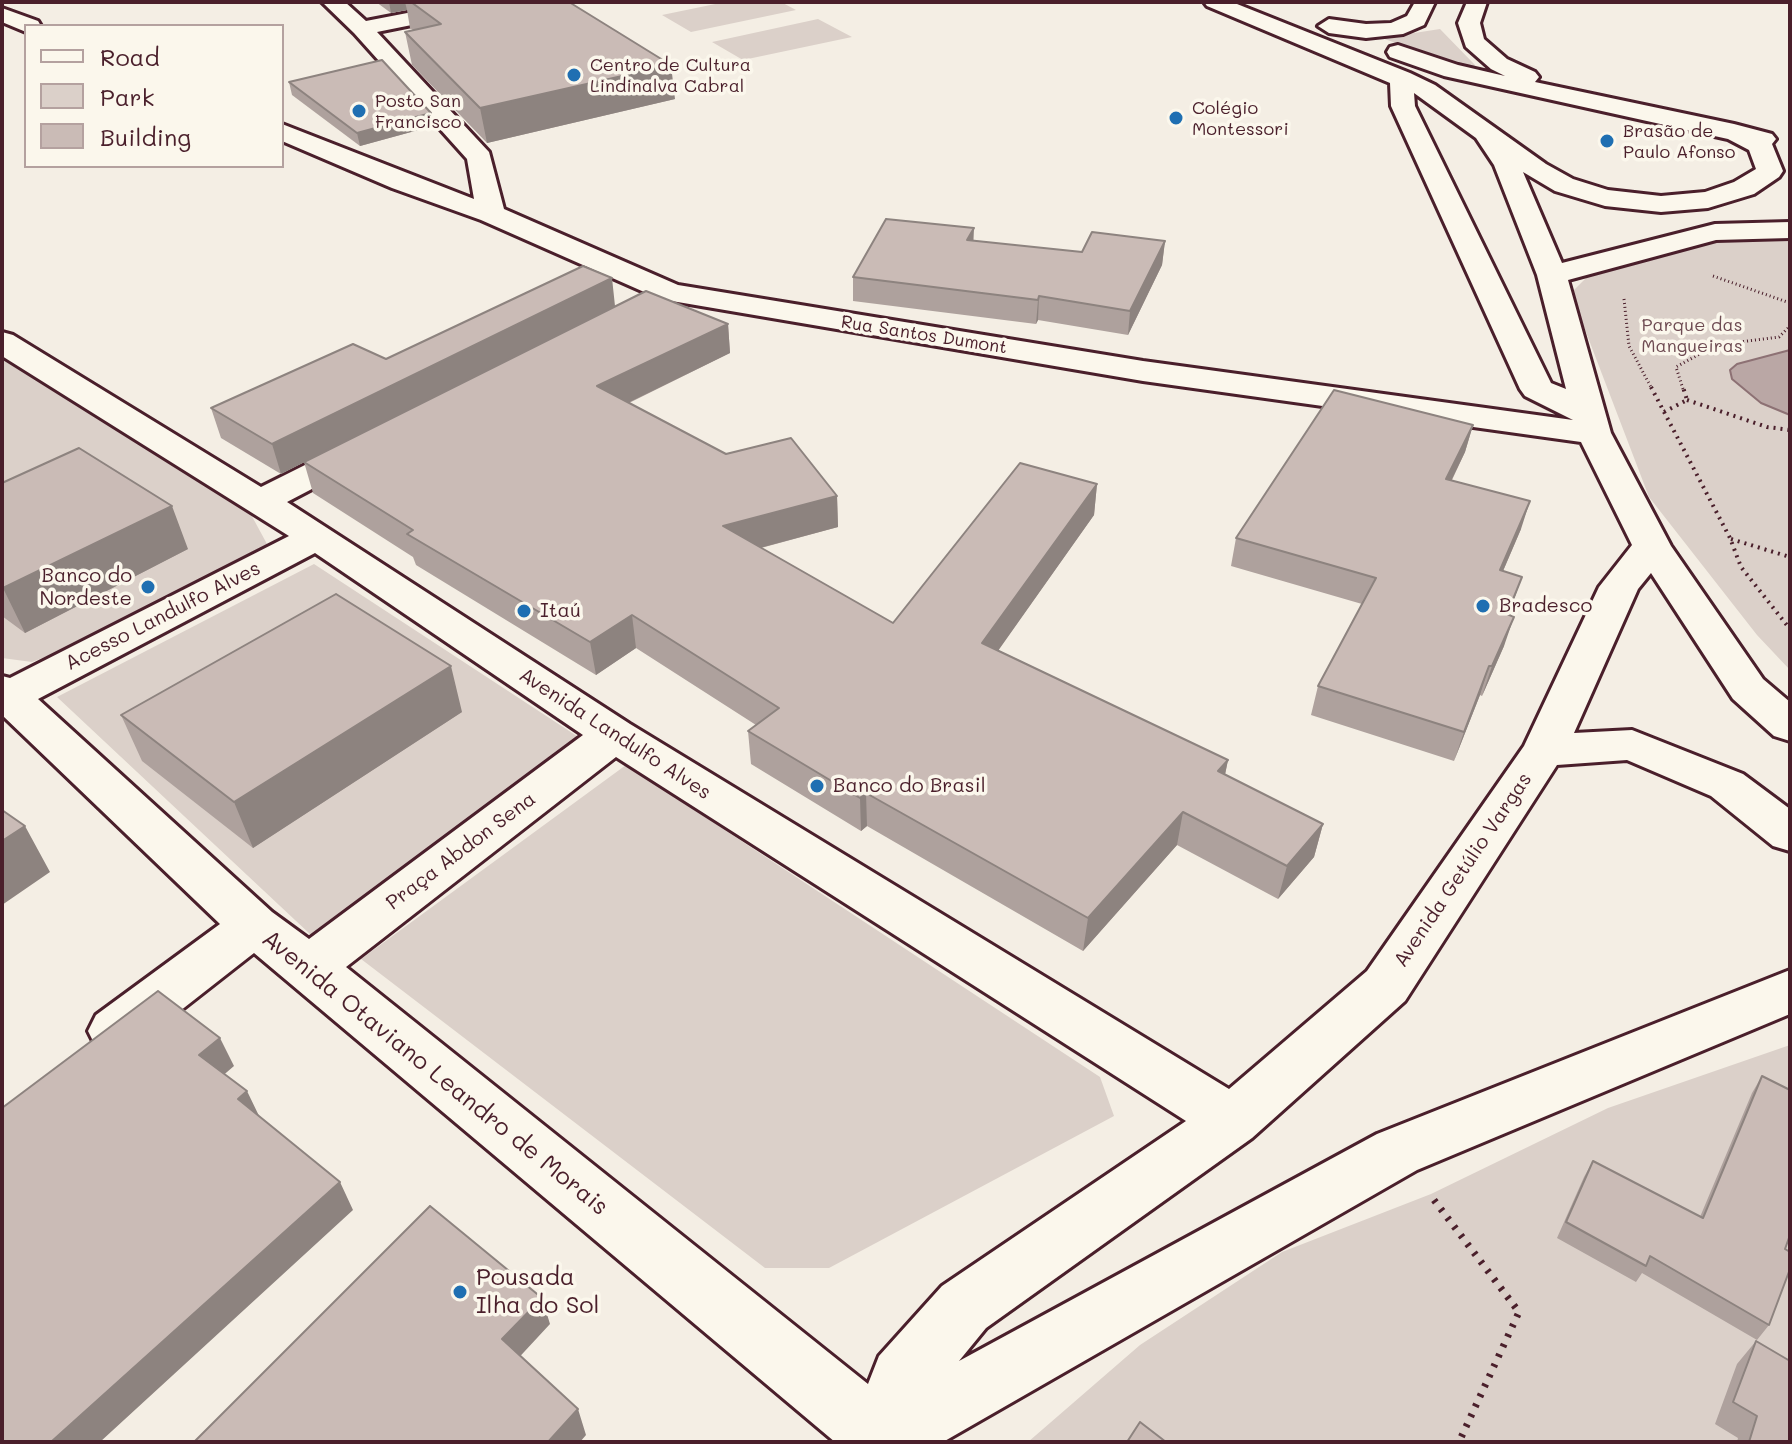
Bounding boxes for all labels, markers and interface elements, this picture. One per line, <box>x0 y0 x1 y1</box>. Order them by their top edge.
legend <box>24 24 284 168</box>
text: Road <box>100 41 160 72</box>
place label: Centro de Cultura Lindinalva Cabral <box>590 54 751 96</box>
marker: Centro de Cultura Lindinalva Cabral <box>565 66 583 84</box>
text: Park <box>100 81 154 112</box>
place label: Posto San Francisco <box>375 90 461 132</box>
place label: Colégio Montessori <box>1192 97 1289 140</box>
marker: Posto San Francisco <box>350 102 368 120</box>
marker: Colégio Montessori <box>1167 109 1185 127</box>
place label: Brasão de Paulo Afonso <box>1623 120 1736 162</box>
text: Building <box>100 121 191 152</box>
marker: Brasão de Paulo Afonso <box>1598 132 1616 150</box>
street label: Rua Santos Dumont <box>839 311 1009 359</box>
park label: Parque das Mangueiras <box>1641 314 1743 356</box>
street label: Acesso Landulfo Alves <box>61 556 265 676</box>
place label: Banco do Nordeste <box>39 564 132 611</box>
marker: Banco do Nordeste <box>139 578 157 596</box>
place label: Bradesco <box>1499 594 1592 618</box>
marker: Bradesco <box>1474 597 1492 615</box>
place label: Itaú <box>540 599 581 623</box>
marker: Itaú <box>515 602 533 620</box>
street label: Avenida Landulfo Alves <box>515 663 715 805</box>
street label: Avenida Getúlio Vargas <box>1389 768 1537 972</box>
place label: Banco do Brasil <box>833 774 986 798</box>
marker: Banco do Brasil <box>808 777 826 795</box>
street label: Praça Abdon Sena <box>381 787 541 915</box>
street label: Avenida Otaviano Leandro de Morais <box>256 924 614 1222</box>
place label: Pousada Ilha do Sol <box>476 1264 600 1320</box>
marker: Pousada Ilha do Sol <box>451 1283 469 1301</box>

